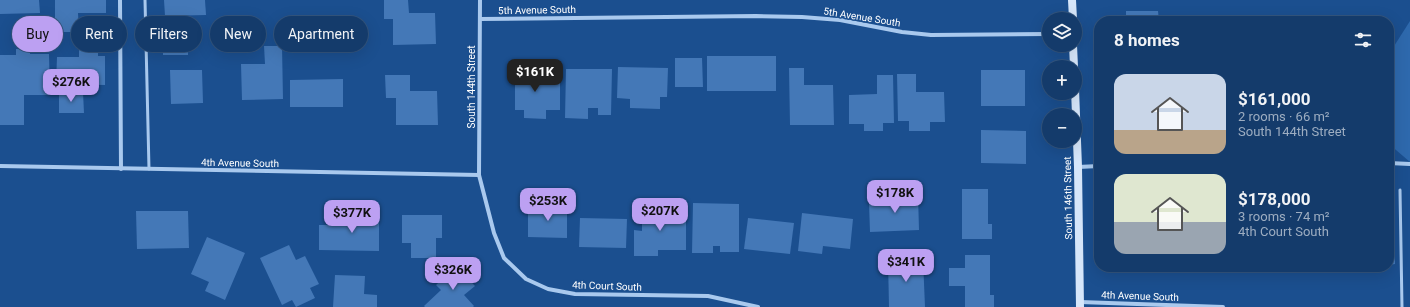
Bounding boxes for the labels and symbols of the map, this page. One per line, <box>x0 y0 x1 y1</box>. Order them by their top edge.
street label: 5th Avenue South <box>498 4 576 16</box>
street label: 5th Avenue South <box>823 5 901 29</box>
street label: South 144th Street <box>466 46 477 128</box>
pin: $161K <box>507 59 563 93</box>
pin: $276K <box>43 69 99 103</box>
street label: South 146th Street <box>1062 156 1074 240</box>
street label: 4th Avenue South <box>201 157 279 169</box>
pin: $178K <box>867 180 923 214</box>
pin: $253K <box>520 188 576 222</box>
pin: $207K <box>632 198 688 232</box>
pin: $377K <box>324 200 380 234</box>
pin: $341K <box>878 249 934 283</box>
pin: $326K <box>425 257 481 291</box>
street label: 4th Court South <box>572 279 642 293</box>
street label: 4th Avenue South <box>1101 289 1179 303</box>

